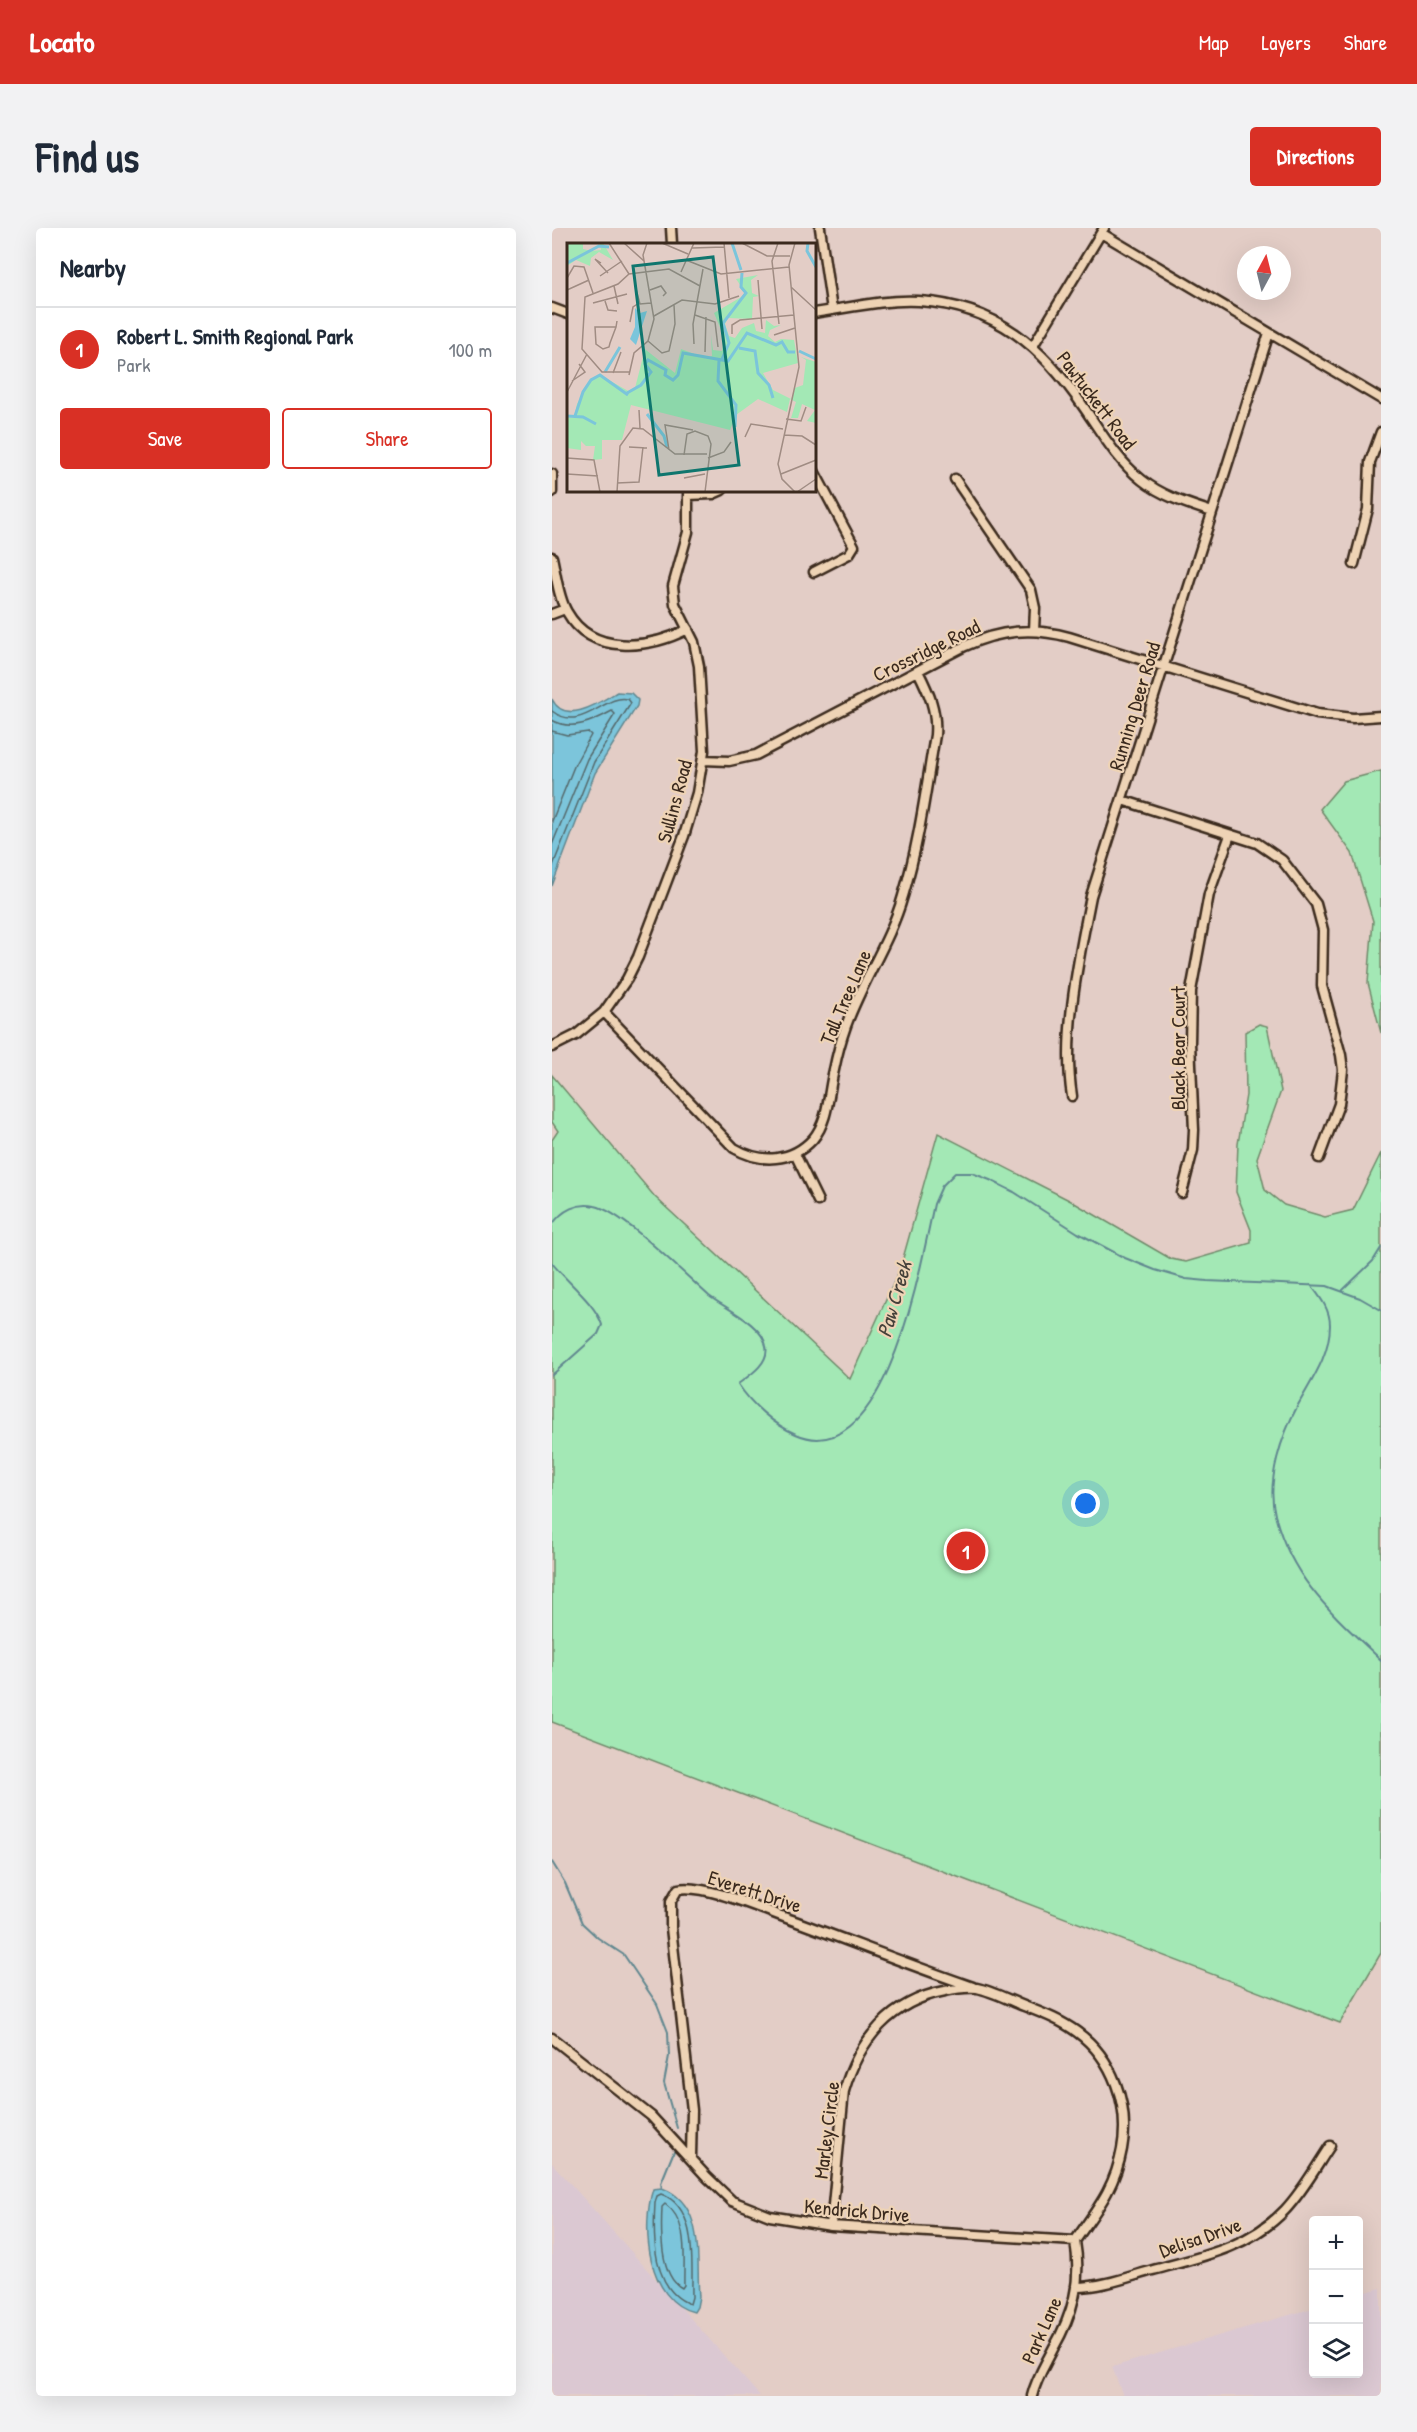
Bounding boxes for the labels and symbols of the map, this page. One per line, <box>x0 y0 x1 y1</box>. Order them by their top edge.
inset map <box>567 243 816 492</box>
north arrow <box>1237 246 1291 300</box>
street label: Pawtuckett Road <box>1051 345 1143 455</box>
street label: Crossridge Road <box>868 612 984 688</box>
street label: Running Deer Road <box>1102 638 1166 773</box>
street label: Sullins Road <box>650 757 698 845</box>
street label: Tall Tree Lane <box>813 946 877 1048</box>
street label: Black Bear Court <box>1164 985 1191 1110</box>
water label: Paw Creek <box>869 1255 919 1340</box>
your location <box>1071 1489 1100 1518</box>
pin: 1 <box>946 1528 986 1574</box>
street label: Everett Drive <box>705 1863 805 1919</box>
street label: Marley Circle <box>807 2080 845 2180</box>
street label: Kendrick Drive <box>803 2192 911 2228</box>
street label: Delisa Drive <box>1155 2210 1245 2264</box>
street label: Park Lane <box>1014 2292 1068 2368</box>

